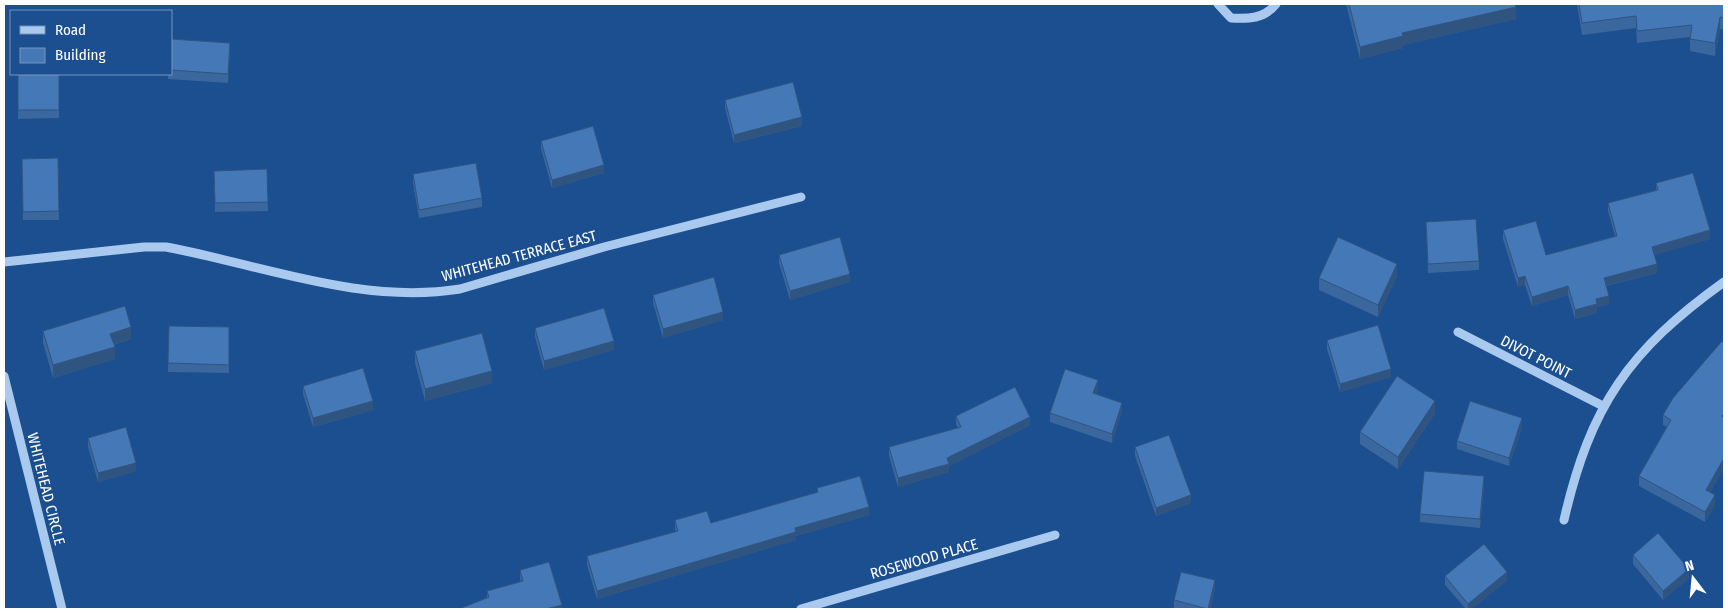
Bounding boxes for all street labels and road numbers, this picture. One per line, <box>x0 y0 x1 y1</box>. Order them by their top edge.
street label: WHITEHEAD TERRACE EAST <box>440 227 599 285</box>
street label: DIVOT POINT <box>1498 332 1574 382</box>
street label: WHITEHEAD CIRCLE <box>23 431 69 547</box>
street label: ROSEWOOD PLACE <box>868 535 980 583</box>

